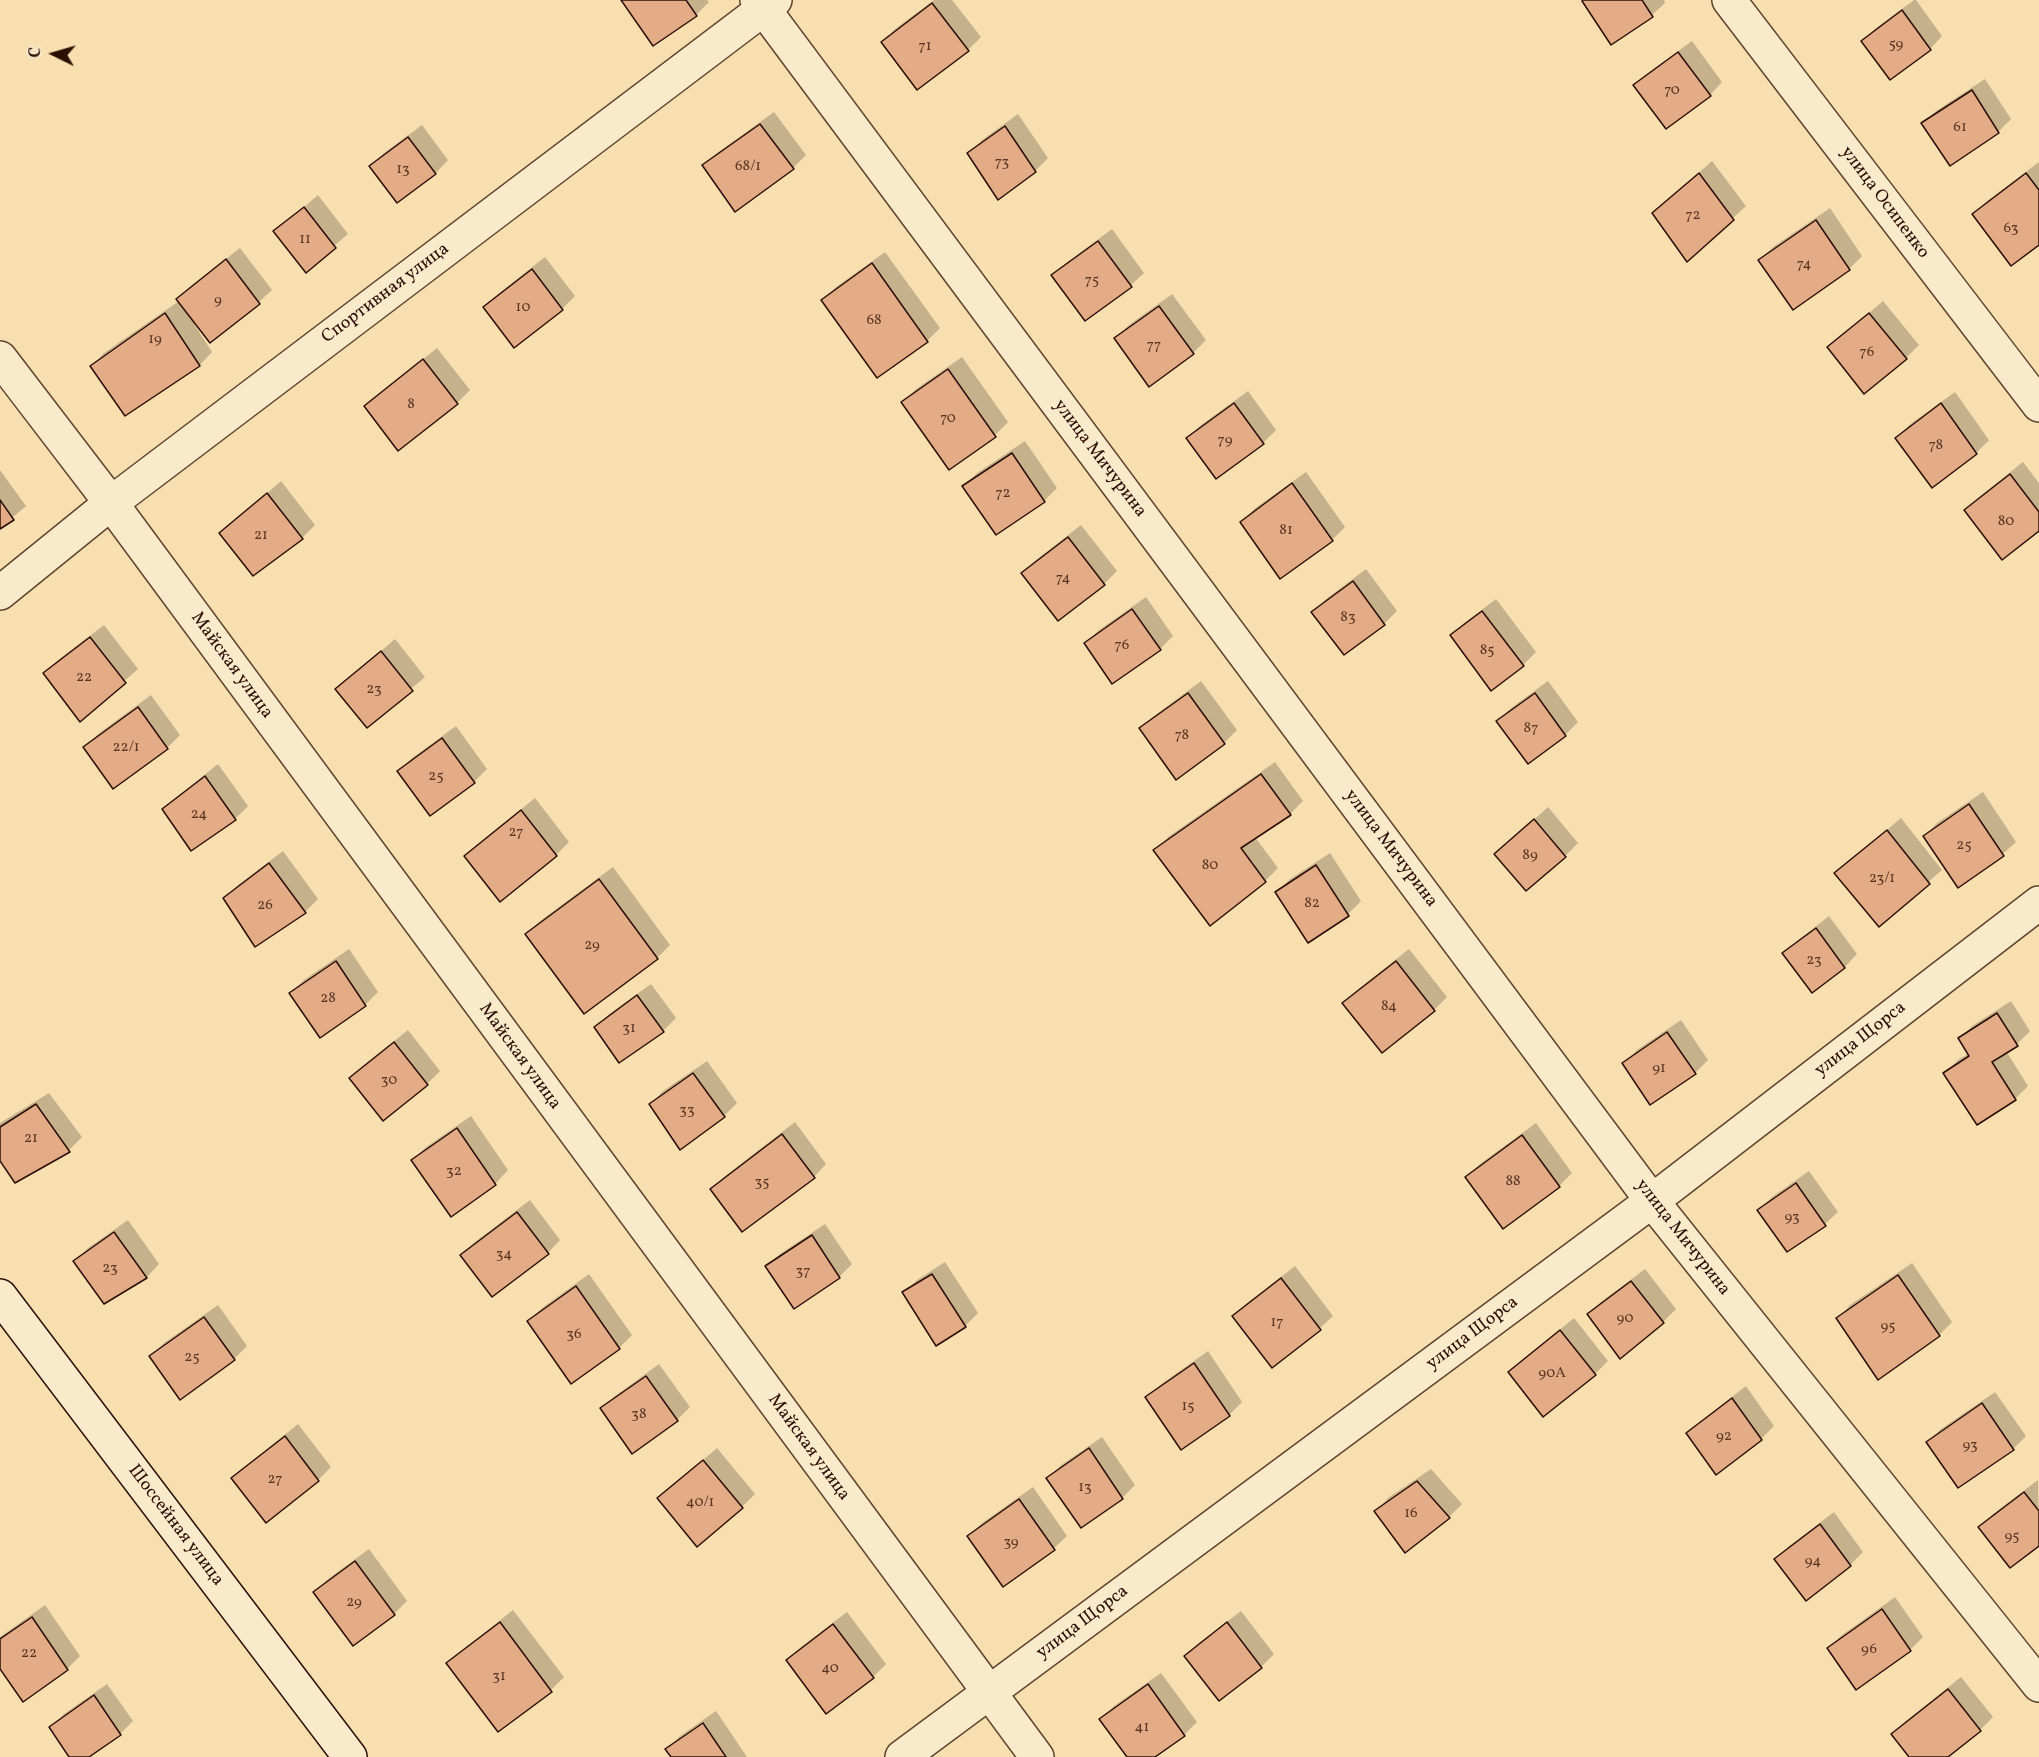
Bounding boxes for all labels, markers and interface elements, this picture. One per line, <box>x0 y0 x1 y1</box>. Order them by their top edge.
north arrow <box>24 24 84 84</box>
house number: 59 <box>1889 36 1903 54</box>
house number: 71 <box>918 38 932 56</box>
text: С <box>25 46 47 59</box>
house number: 70 <box>1664 82 1680 100</box>
house number: 61 <box>1953 119 1967 137</box>
street label: улица Осипенко <box>1835 143 1933 263</box>
house number: 73 <box>995 154 1009 172</box>
house number: 68/1 <box>735 158 761 176</box>
house number: 13 <box>396 161 410 179</box>
house number: 72 <box>1685 207 1701 225</box>
house number: 63 <box>2003 220 2019 238</box>
house number: 11 <box>299 231 311 249</box>
street label: Спортивная улица <box>318 239 454 349</box>
house number: 74 <box>1797 256 1811 274</box>
house number: 75 <box>1085 272 1099 290</box>
house number: 9 <box>214 292 222 310</box>
house number: 10 <box>516 299 530 317</box>
house number: 68 <box>866 312 882 330</box>
house number: 19 <box>148 331 162 349</box>
house number: 77 <box>1147 337 1161 355</box>
house number: 76 <box>1860 344 1874 362</box>
house number: 8 <box>407 396 415 414</box>
street label: улица Мичурина <box>1048 396 1150 522</box>
house number: 70 <box>940 410 956 428</box>
house number: 79 <box>1218 432 1232 450</box>
house number: 78 <box>1929 437 1943 455</box>
house number: 72 <box>995 485 1011 503</box>
house number: 80 <box>1998 513 2014 531</box>
house number: 81 <box>1279 522 1293 540</box>
house number: 21 <box>254 527 268 545</box>
house number: 74 <box>1056 570 1070 588</box>
street label: Майская улица <box>185 609 277 723</box>
house number: 83 <box>1340 609 1356 627</box>
house number: 76 <box>1115 637 1129 655</box>
house number: 85 <box>1480 642 1494 660</box>
house number: 22 <box>76 669 92 687</box>
house number: 23 <box>366 681 382 699</box>
house number: 87 <box>1524 720 1538 738</box>
house number: 78 <box>1175 727 1189 745</box>
house number: 22/1 <box>113 739 139 757</box>
house number: 25 <box>428 768 444 786</box>
street label: улица Мичурина <box>1339 786 1441 912</box>
house number: 24 <box>191 806 207 824</box>
house number: 27 <box>509 824 523 842</box>
house number: 25 <box>1956 837 1972 855</box>
house number: 89 <box>1522 847 1538 865</box>
house number: 80 <box>1202 857 1218 875</box>
house number: 23/1 <box>1869 870 1895 888</box>
house number: 82 <box>1304 895 1320 913</box>
house number: 26 <box>257 897 273 915</box>
house number: 29 <box>584 937 600 955</box>
house number: 23 <box>1806 952 1822 970</box>
house number: 28 <box>320 990 336 1008</box>
house number: 84 <box>1381 998 1397 1016</box>
street label: улица Щорса <box>1811 998 1911 1082</box>
street label: Майская улица <box>473 1000 565 1114</box>
house number: 31 <box>622 1020 636 1038</box>
house number: 91 <box>1652 1060 1666 1078</box>
house number: 30 <box>381 1072 397 1090</box>
house number: 33 <box>679 1102 695 1120</box>
house number: 21 <box>24 1130 38 1148</box>
house number: 32 <box>446 1163 462 1181</box>
house number: 88 <box>1505 1173 1521 1191</box>
house number: 35 <box>755 1174 769 1192</box>
street label: улица Мичурина <box>1630 1175 1734 1301</box>
house number: 93 <box>1784 1209 1800 1227</box>
house number: 34 <box>496 1246 512 1264</box>
house number: 23 <box>102 1260 118 1278</box>
house number: 37 <box>796 1263 810 1281</box>
street label: улица Щорса <box>1423 1292 1523 1376</box>
house number: 90 <box>1616 1310 1634 1328</box>
house number: 17 <box>1270 1314 1284 1332</box>
house number: 95 <box>1881 1318 1895 1336</box>
house number: 36 <box>566 1326 582 1344</box>
house number: 25 <box>184 1349 200 1367</box>
house number: 90А <box>1538 1365 1566 1383</box>
street label: Майская улица <box>762 1391 854 1505</box>
house number: 15 <box>1181 1398 1195 1416</box>
house number: 38 <box>631 1406 647 1424</box>
house number: 92 <box>1716 1428 1732 1446</box>
house number: 93 <box>1962 1437 1978 1455</box>
street label: Шоссейная улица <box>122 1461 228 1591</box>
house number: 27 <box>268 1471 282 1489</box>
house number: 13 <box>1078 1479 1092 1497</box>
house number: 40/1 <box>686 1494 714 1512</box>
house number: 16 <box>1404 1505 1418 1523</box>
house number: 95 <box>2005 1528 2019 1546</box>
house number: 39 <box>1003 1534 1019 1552</box>
house number: 94 <box>1805 1553 1821 1571</box>
street label: улица Щорса <box>1033 1581 1133 1665</box>
house number: 29 <box>346 1594 362 1612</box>
house number: 96 <box>1861 1641 1877 1659</box>
house number: 22 <box>21 1645 37 1663</box>
house number: 40 <box>821 1660 839 1678</box>
house number: 31 <box>492 1668 506 1686</box>
house number: 41 <box>1135 1719 1149 1737</box>

